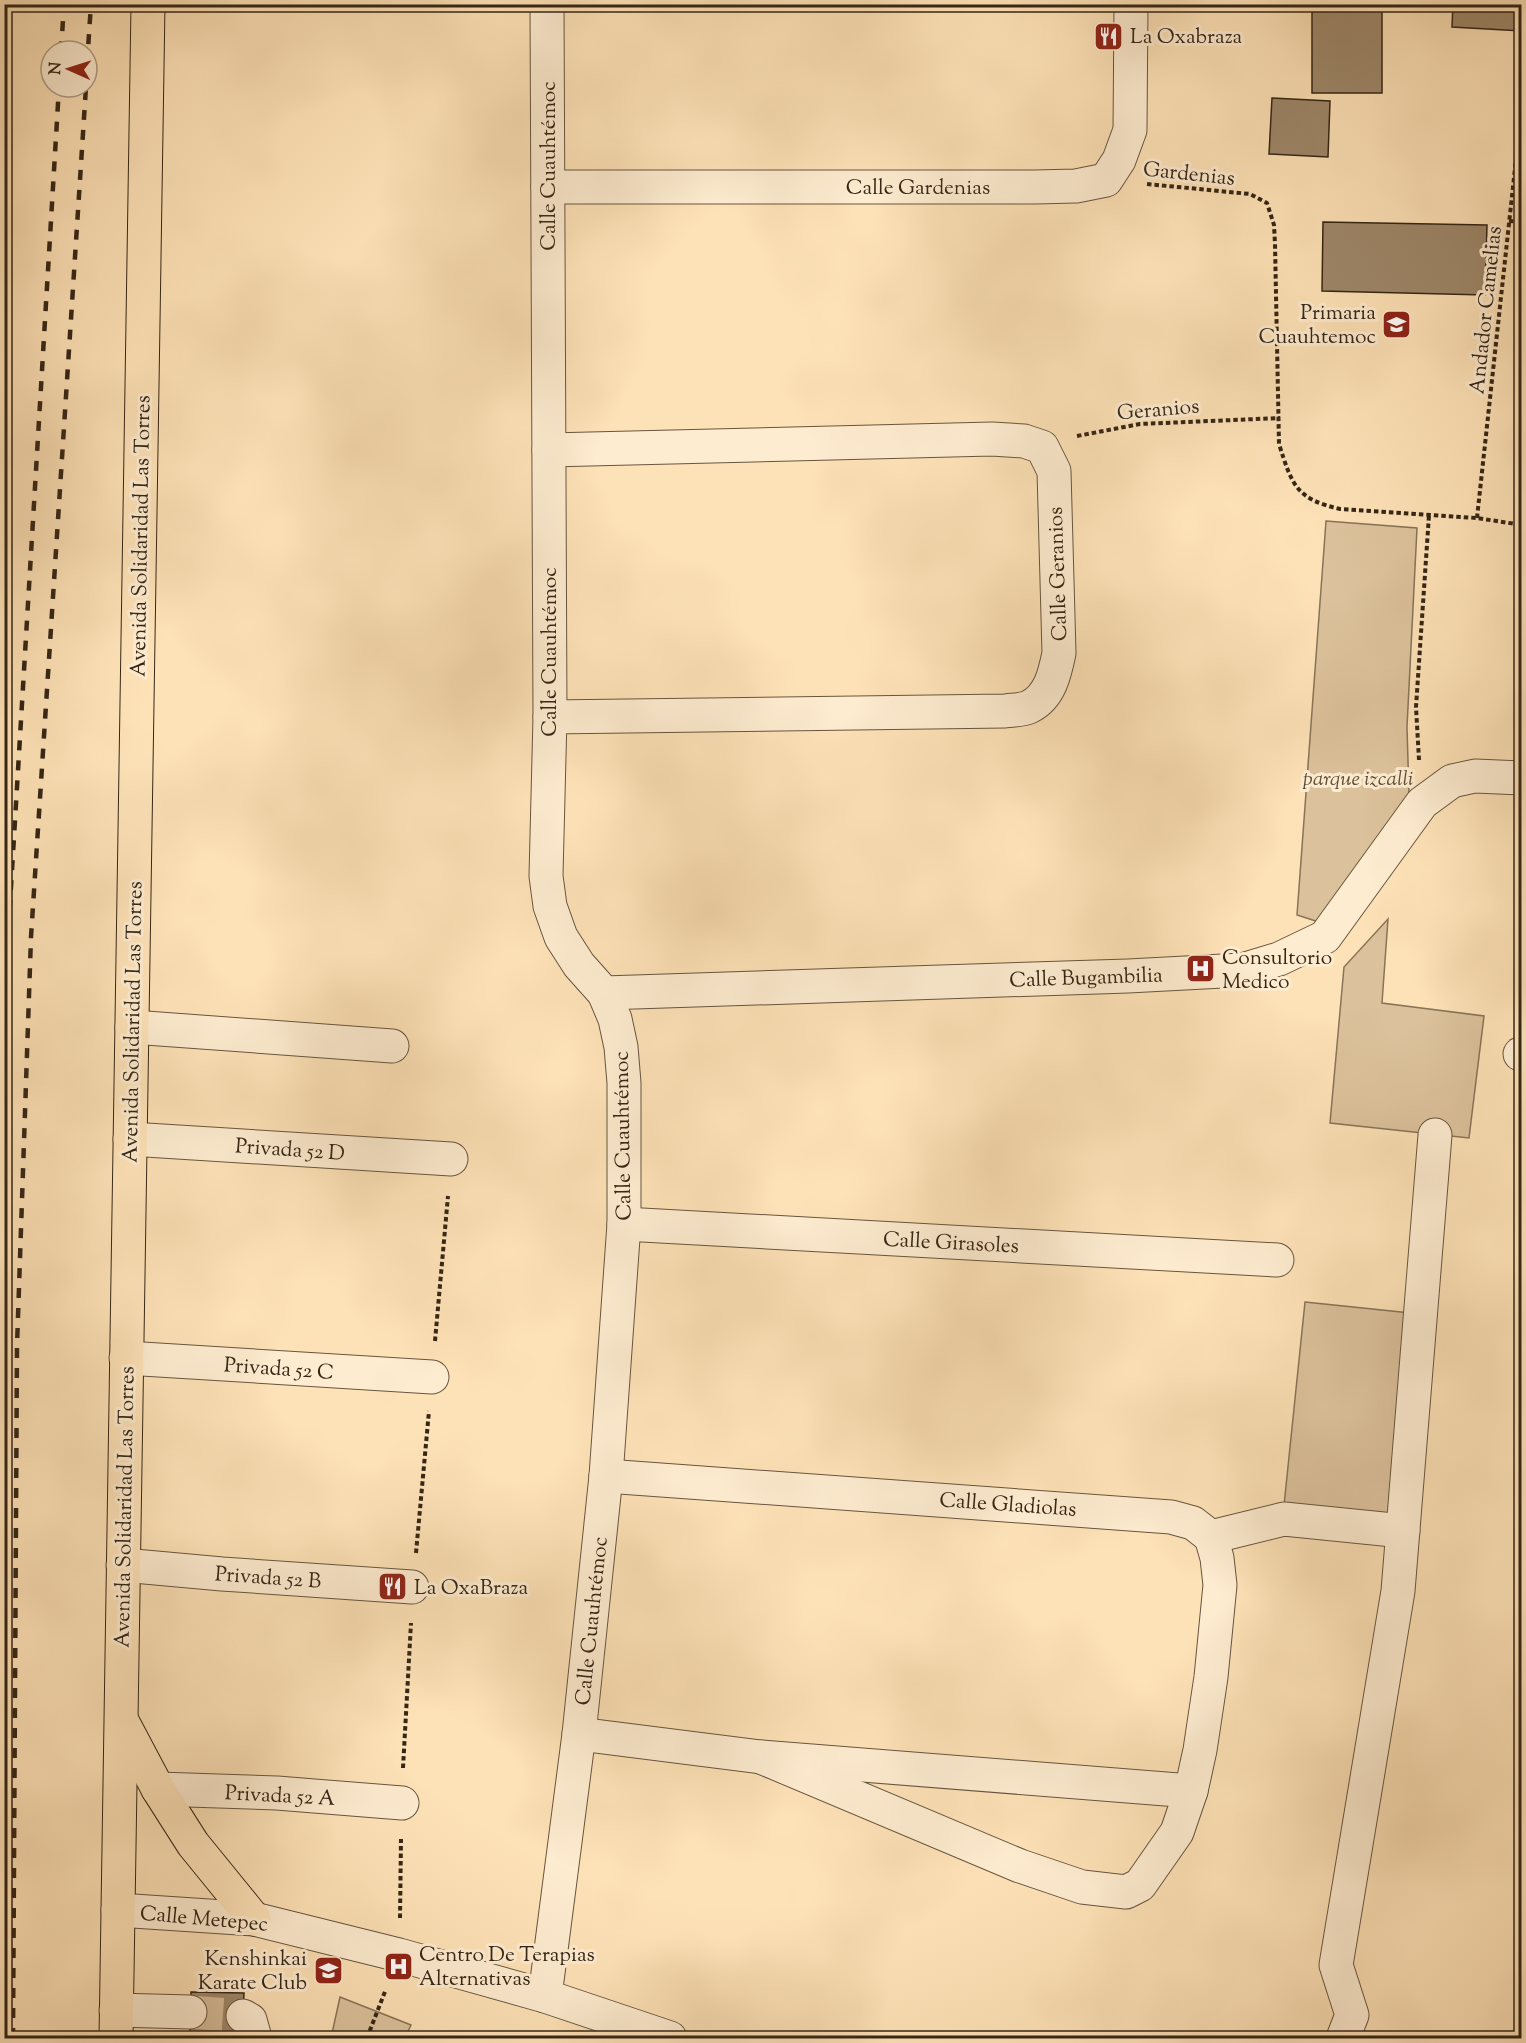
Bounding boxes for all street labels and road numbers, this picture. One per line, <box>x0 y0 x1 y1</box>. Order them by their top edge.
street label: Calle Cuauhtémoc <box>535 81 565 251</box>
street label: Gardenias <box>1141 155 1236 195</box>
street label: Calle Gardenias <box>846 174 990 204</box>
street label: Andador Camelias <box>1463 225 1511 396</box>
street label: Geranios <box>1116 392 1201 430</box>
street label: Avenida Solidaridad Las Torres <box>125 395 159 677</box>
street label: Calle Geranios <box>1042 506 1076 642</box>
street label: Calle Cuauhtémoc <box>536 567 566 737</box>
street label: Avenida Solidaridad Las Torres <box>117 881 151 1163</box>
street label: Calle Bugambilia <box>1009 961 1164 997</box>
street label: Calle Cuauhtémoc <box>608 1051 640 1221</box>
street label: Privada 52 D <box>234 1132 346 1170</box>
street label: Calle Girasoles <box>882 1225 1020 1263</box>
street label: Privada 52 C <box>223 1351 335 1389</box>
street label: Avenida Solidaridad Las Torres <box>109 1366 143 1648</box>
street label: Calle Gladiolas <box>938 1486 1077 1526</box>
street label: Calle Cuauhtémoc <box>569 1535 617 1707</box>
street label: Privada 52 B <box>214 1560 322 1598</box>
street label: Privada 52 A <box>224 1779 336 1815</box>
street label: Calle Metepec <box>139 1899 269 1941</box>

